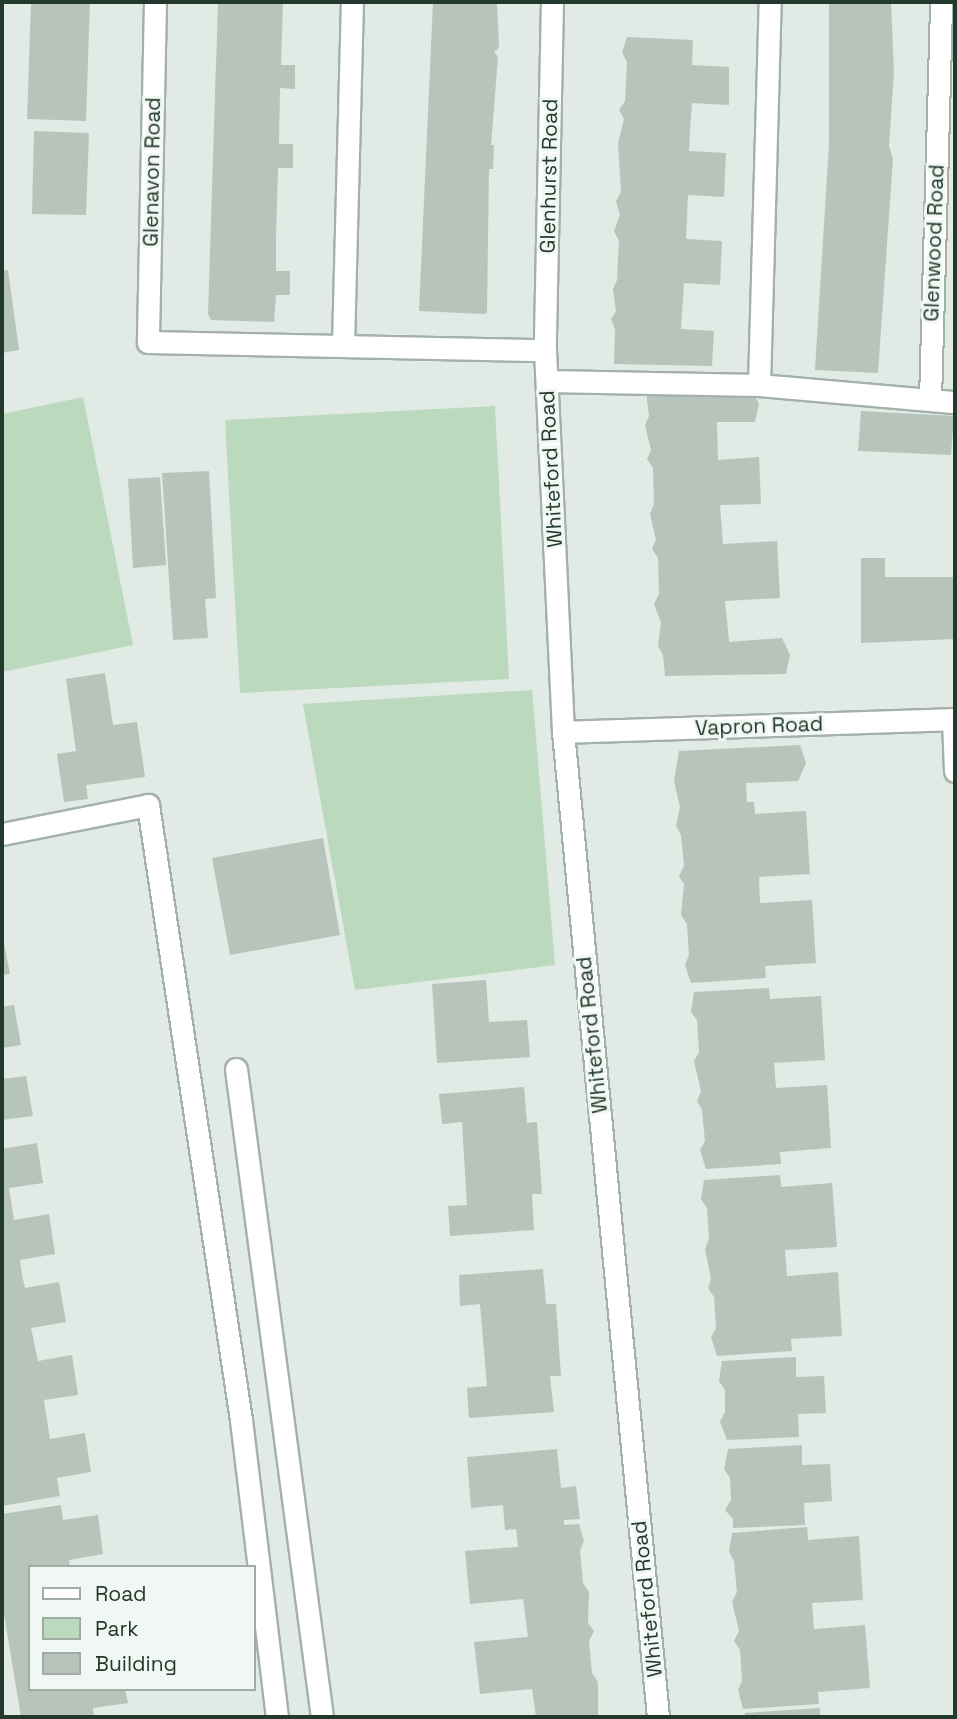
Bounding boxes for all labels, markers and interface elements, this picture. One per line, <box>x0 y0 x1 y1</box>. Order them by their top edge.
street label: Glenavon Road <box>138 97 166 247</box>
street label: Glenhurst Road <box>535 98 563 254</box>
street label: Glenwood Road <box>919 164 949 322</box>
street label: Whiteford Road <box>534 390 568 548</box>
street label: Vapron Road <box>695 711 823 741</box>
street label: Whiteford Road <box>571 955 613 1115</box>
street label: Whiteford Road <box>626 1519 668 1679</box>
legend <box>28 1565 256 1691</box>
text: Road <box>95 1580 147 1607</box>
text: Park <box>95 1615 139 1642</box>
text: Building <box>95 1650 177 1677</box>

